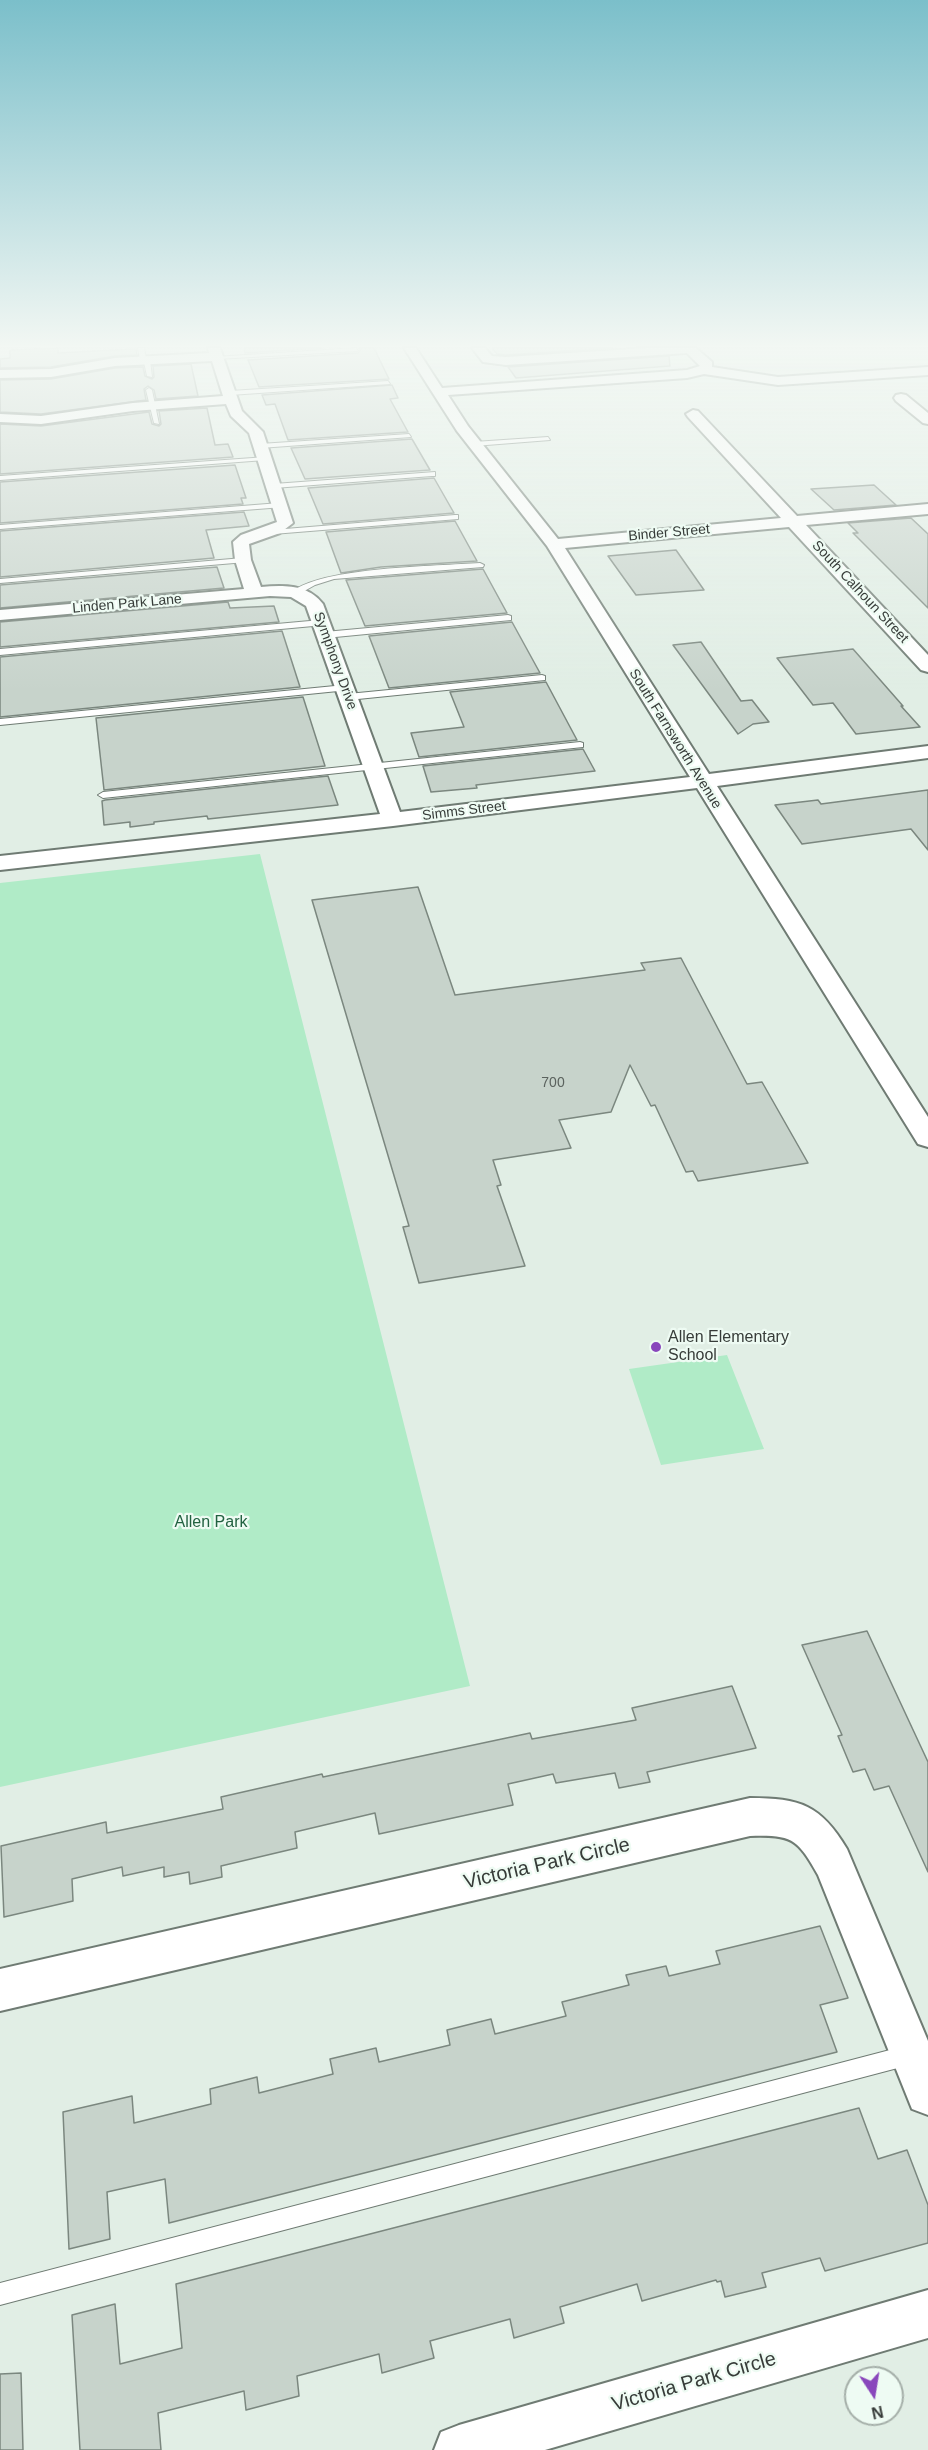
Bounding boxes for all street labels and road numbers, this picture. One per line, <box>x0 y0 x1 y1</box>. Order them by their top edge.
street label: Binder Street <box>628 521 710 545</box>
street label: South Calhoun Street <box>808 537 912 647</box>
street label: Linden Park Lane <box>72 591 182 617</box>
street label: Symphony Drive <box>310 610 360 712</box>
street label: South Farnsworth Avenue <box>625 666 725 812</box>
street label: Simms Street <box>421 798 507 824</box>
street label: Victoria Park Circle <box>462 1833 632 1895</box>
street label: Victoria Park Circle <box>609 2347 779 2417</box>

